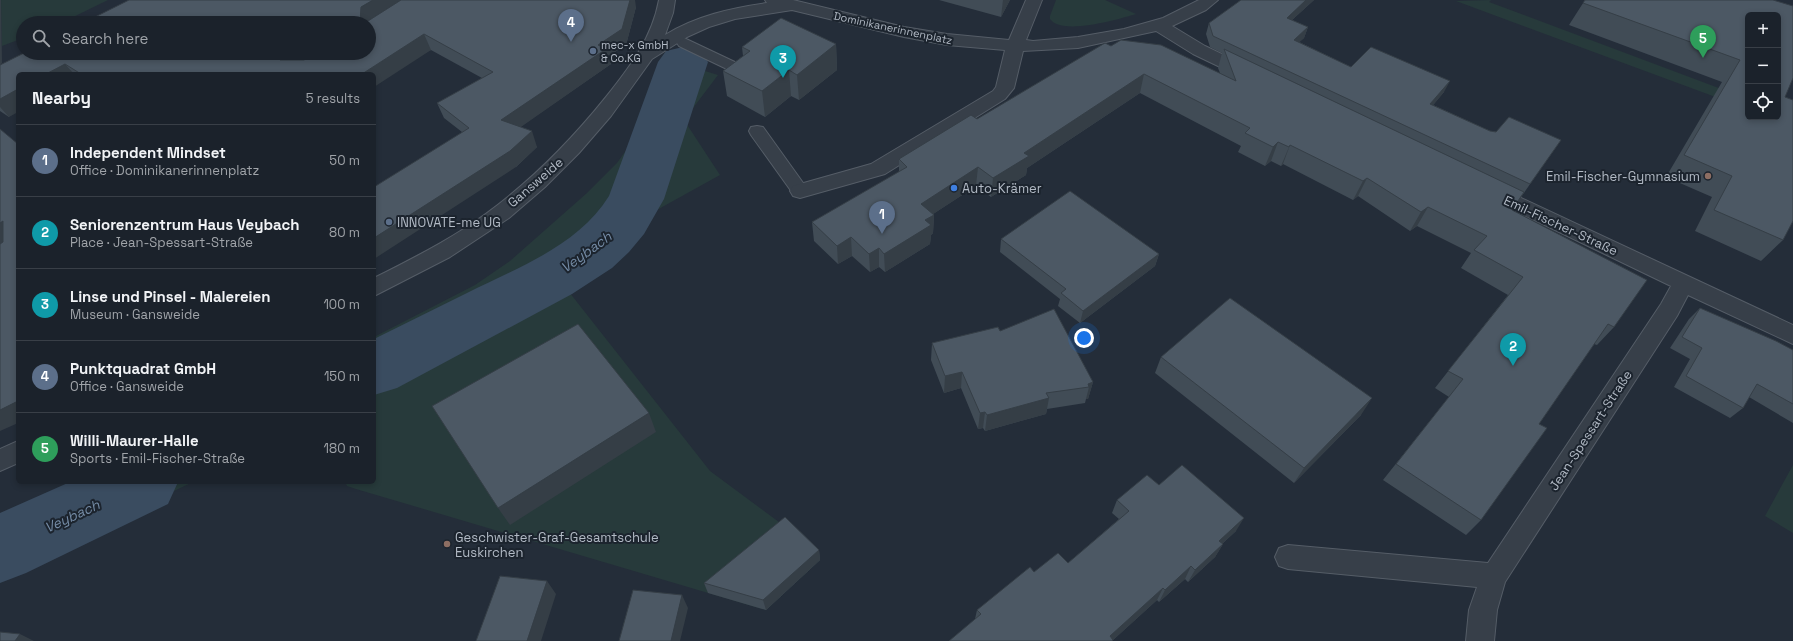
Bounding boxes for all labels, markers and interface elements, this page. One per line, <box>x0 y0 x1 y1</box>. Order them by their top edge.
pin: 4 <box>558 9 584 42</box>
street label: Dominikanerinnenplatz <box>832 9 954 48</box>
map controls <box>1745 12 1781 120</box>
button: + <box>1745 12 1781 48</box>
search box <box>16 16 376 60</box>
pin: 5 <box>1690 25 1716 58</box>
icon: search <box>30 27 52 49</box>
text: Search here <box>62 29 148 48</box>
place label: mec-x GmbH & Co.KG <box>601 38 669 65</box>
pin: 3 <box>770 45 796 78</box>
marker: mec-x GmbH & Co.KG <box>588 46 598 56</box>
button: − <box>1745 48 1781 84</box>
button: locate <box>1745 84 1781 120</box>
text: Nearby <box>32 87 91 109</box>
text: 5 results <box>306 90 360 107</box>
text: Independent Mindset <box>70 143 226 162</box>
text: 1 <box>42 152 48 169</box>
text: 50 m <box>329 152 360 169</box>
street label: Gansweide <box>504 154 567 211</box>
text: Office · Dominikanerinnenplatz <box>70 162 259 179</box>
place label: Emil-Fischer-Gymnasium <box>1546 168 1700 185</box>
marker: Emil-Fischer-Gymnasium <box>1703 171 1713 181</box>
place label: Auto-Krämer <box>962 180 1042 197</box>
marker: Auto-Krämer <box>949 183 959 193</box>
street label: Emil-Fischer-Straße <box>1501 192 1620 259</box>
pin: 1 <box>869 201 895 234</box>
place label: INNOVATE-me UG <box>397 214 501 231</box>
text: Seniorenzentrum Haus Veybach <box>70 215 300 234</box>
marker: INNOVATE-me UG <box>384 217 394 227</box>
text: 2 <box>41 224 49 241</box>
text: 80 m <box>329 224 360 241</box>
water label: Veybach <box>557 227 615 277</box>
text: Place · Jean-Spessart-Straße <box>70 234 253 251</box>
text: Linse und Pinsel - Malereien <box>70 287 270 306</box>
text: 3 <box>41 296 49 313</box>
text: 100 m <box>323 296 360 313</box>
text: Museum · Gansweide <box>70 306 200 323</box>
your location <box>1074 328 1094 348</box>
pin: 2 <box>1500 333 1526 366</box>
text: Punktquadrat GmbH <box>70 359 216 378</box>
street label: Jean-Spessart-Straße <box>1545 367 1636 494</box>
text: 4 <box>41 368 49 385</box>
text: 150 m <box>324 368 360 385</box>
text: Office · Gansweide <box>70 378 184 395</box>
text: Willi-Maurer-Halle <box>70 431 199 450</box>
text: 5 <box>41 440 49 457</box>
text: 180 m <box>324 440 360 457</box>
text: Sports · Emil-Fischer-Straße <box>70 450 245 467</box>
water label: Veybach <box>42 495 103 537</box>
place label: Geschwister-Graf-Gesamtschule Euskirchen <box>455 529 659 561</box>
marker: Geschwister-Graf-Gesamtschule Euskirchen <box>442 539 452 549</box>

